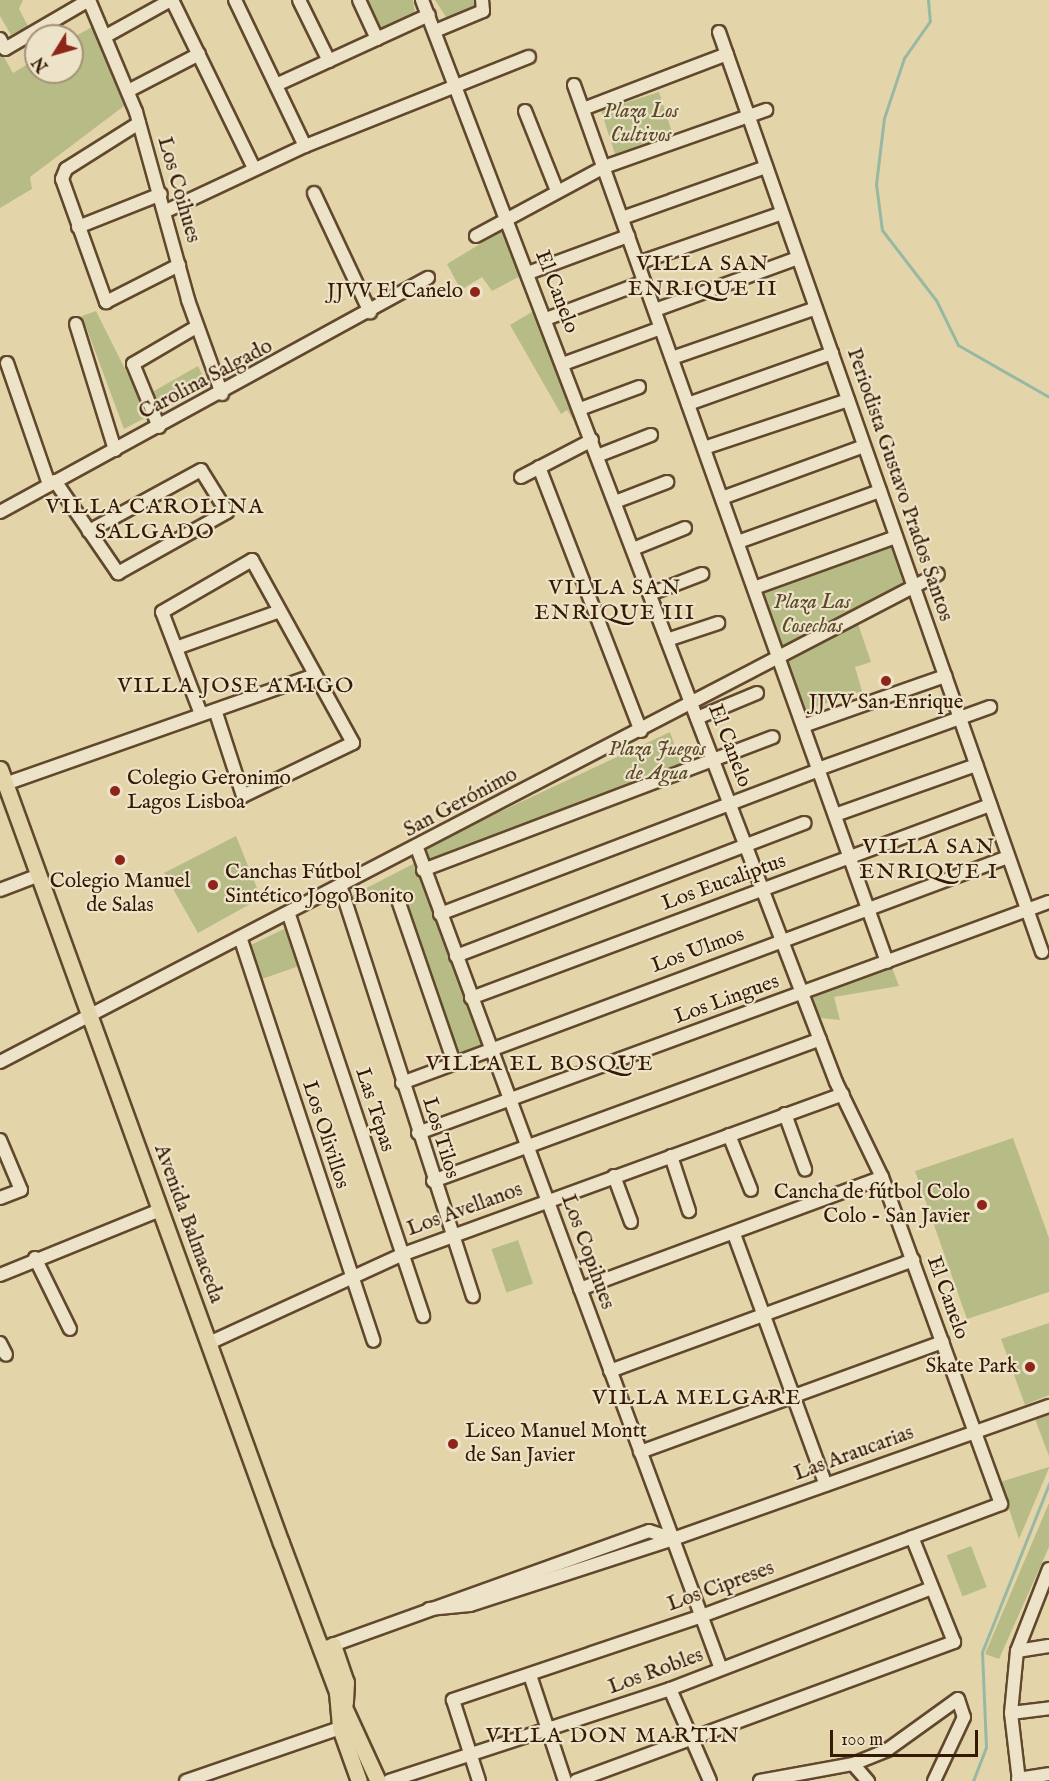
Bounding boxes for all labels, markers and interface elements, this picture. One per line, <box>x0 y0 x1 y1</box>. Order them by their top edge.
north arrow <box>24 24 84 84</box>
text: N <box>29 52 53 75</box>
park label: Plaza Los Cultivos <box>603 99 679 149</box>
street label: Los Coihues <box>151 134 205 246</box>
street label: El Canelo <box>529 247 583 337</box>
district label: VILLA SAN ENRIQUE II <box>628 251 778 302</box>
place label: JJVV El Canelo <box>327 279 463 305</box>
marker: JJVV El Canelo <box>468 285 482 299</box>
street label: Carolina Salgado <box>135 334 277 426</box>
street label: Periodista Gustavo Prados Santos <box>840 345 958 625</box>
district label: VILLA CAROLINA SALGADO <box>45 494 265 546</box>
district label: VILLA SAN ENRIQUE III <box>534 575 696 626</box>
park label: Plaza Las Cosechas <box>773 590 851 640</box>
district label: VILLA JOSE AMIGO <box>117 674 355 700</box>
marker: JJVV San Enrique <box>879 674 893 688</box>
place label: JJVV San Enrique <box>809 690 963 716</box>
street label: El Canelo <box>702 701 756 791</box>
park label: Plaza Juegos de Agua <box>608 737 706 787</box>
street label: San Gerónimo <box>400 762 522 844</box>
place label: Colegio Geronimo Lagos Lisboa <box>127 766 291 816</box>
marker: Colegio Geronimo Lagos Lisboa <box>108 784 122 798</box>
district label: VILLA SAN ENRIQUE I <box>859 834 999 885</box>
street label: Los Eucaliptus <box>659 849 789 917</box>
marker: Colegio Manuel de Salas <box>113 853 127 867</box>
place label: Canchas Fútbol Sintético Jogo Bonito <box>225 860 414 910</box>
place label: Colegio Manuel de Salas <box>50 869 190 919</box>
marker: Canchas Fútbol Sintético Jogo Bonito <box>206 878 220 892</box>
street label: Los Ulmos <box>648 923 748 979</box>
street label: Los Lingues <box>671 969 783 1031</box>
district label: VILLA EL BOSQUE <box>426 1052 654 1078</box>
street label: Las Tepas <box>349 1065 399 1155</box>
street label: Los Olivillos <box>296 1078 354 1192</box>
street label: Los Tilos <box>416 1094 464 1182</box>
street label: Avenida Balmaceda <box>148 1141 228 1307</box>
street label: Los Avellanos <box>404 1177 526 1243</box>
place label: Cancha de fútbol Colo Colo - San Javier <box>774 1180 970 1230</box>
street label: Los Copihues <box>555 1191 619 1313</box>
marker: Cancha de fútbol Colo Colo - San Javier <box>975 1198 989 1212</box>
street label: El Canelo <box>920 1253 974 1343</box>
place label: Skate Park <box>926 1354 1018 1380</box>
marker: Skate Park <box>1023 1360 1037 1374</box>
district label: VILLA MELGARE <box>592 1386 802 1412</box>
place label: Liceo Manuel Montt de San Javier <box>465 1419 647 1469</box>
street label: Las Araucarias <box>791 1421 917 1487</box>
marker: Liceo Manuel Montt de San Javier <box>446 1437 460 1451</box>
street label: Los Cipreses <box>664 1556 778 1618</box>
street label: Los Robles <box>605 1643 707 1701</box>
scale bar <box>833 1718 982 1756</box>
district label: VILLA DON MARTIN <box>486 1724 740 1750</box>
text: 100 m <box>841 1729 883 1752</box>

